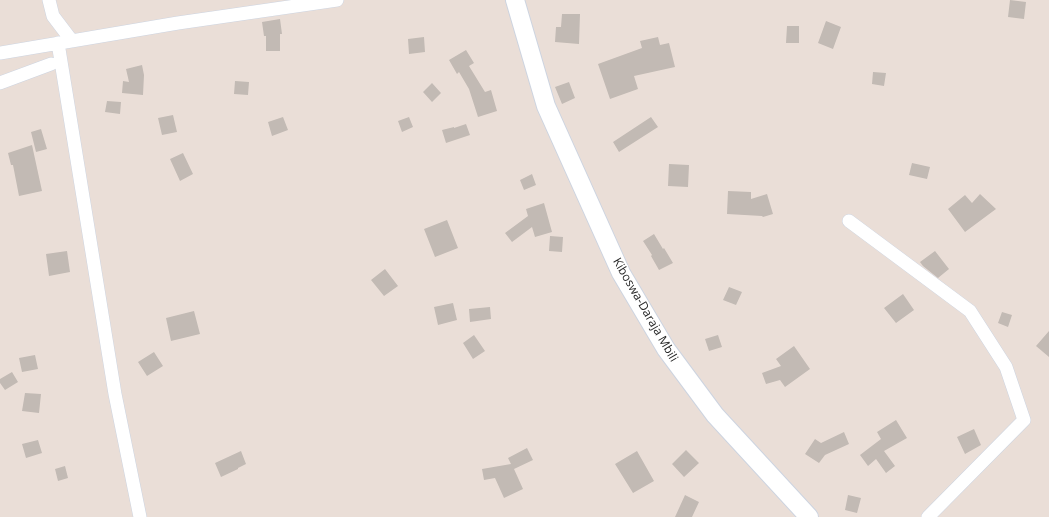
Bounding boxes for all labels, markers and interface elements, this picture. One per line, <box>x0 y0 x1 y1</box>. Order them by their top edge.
street label: Kiboswa-Daraja Mbili <box>609 256 681 364</box>

